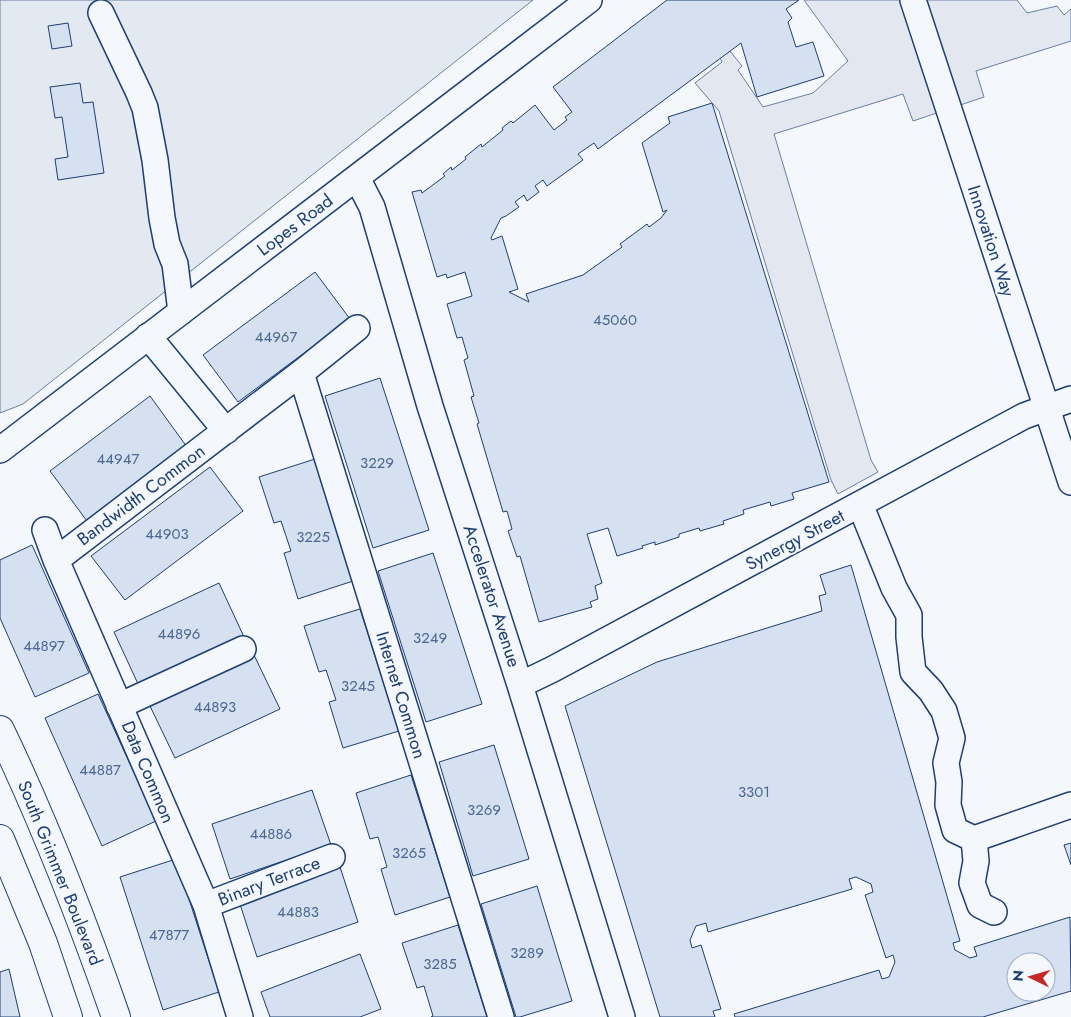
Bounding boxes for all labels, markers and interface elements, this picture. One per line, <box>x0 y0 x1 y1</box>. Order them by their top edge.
street label: Innovation Way <box>961 182 1021 300</box>
street label: Lopes Road <box>252 188 338 262</box>
house number: 45060 <box>593 309 637 331</box>
house number: 44967 <box>255 326 297 348</box>
street label: Bandwidth Common <box>72 438 210 552</box>
house number: 44947 <box>97 448 139 470</box>
house number: 3229 <box>360 452 394 474</box>
street label: Synergy Street <box>741 503 850 577</box>
street label: Accelerator Avenue <box>457 521 527 671</box>
house number: 44903 <box>145 523 189 545</box>
house number: 3225 <box>296 526 330 548</box>
house number: 44896 <box>158 623 200 645</box>
house number: 3249 <box>413 627 447 649</box>
street label: Internet Common <box>369 628 433 762</box>
house number: 44897 <box>23 635 65 657</box>
house number: 3245 <box>341 675 375 697</box>
house number: 44893 <box>194 696 236 718</box>
street label: Data Common <box>115 717 181 827</box>
house number: 44887 <box>79 759 121 781</box>
street label: South Grimmer Boulevard <box>11 777 109 969</box>
house number: 3301 <box>738 781 770 803</box>
house number: 3269 <box>467 799 501 821</box>
house number: 44886 <box>250 823 292 845</box>
house number: 3265 <box>392 842 426 864</box>
street label: Binary Terrace <box>214 850 324 912</box>
house number: 44883 <box>277 901 319 923</box>
house number: 47877 <box>149 924 189 946</box>
house number: 3289 <box>510 942 544 964</box>
north arrow <box>1006 952 1056 1002</box>
house number: 3285 <box>423 953 457 975</box>
text: N <box>1008 969 1028 982</box>

